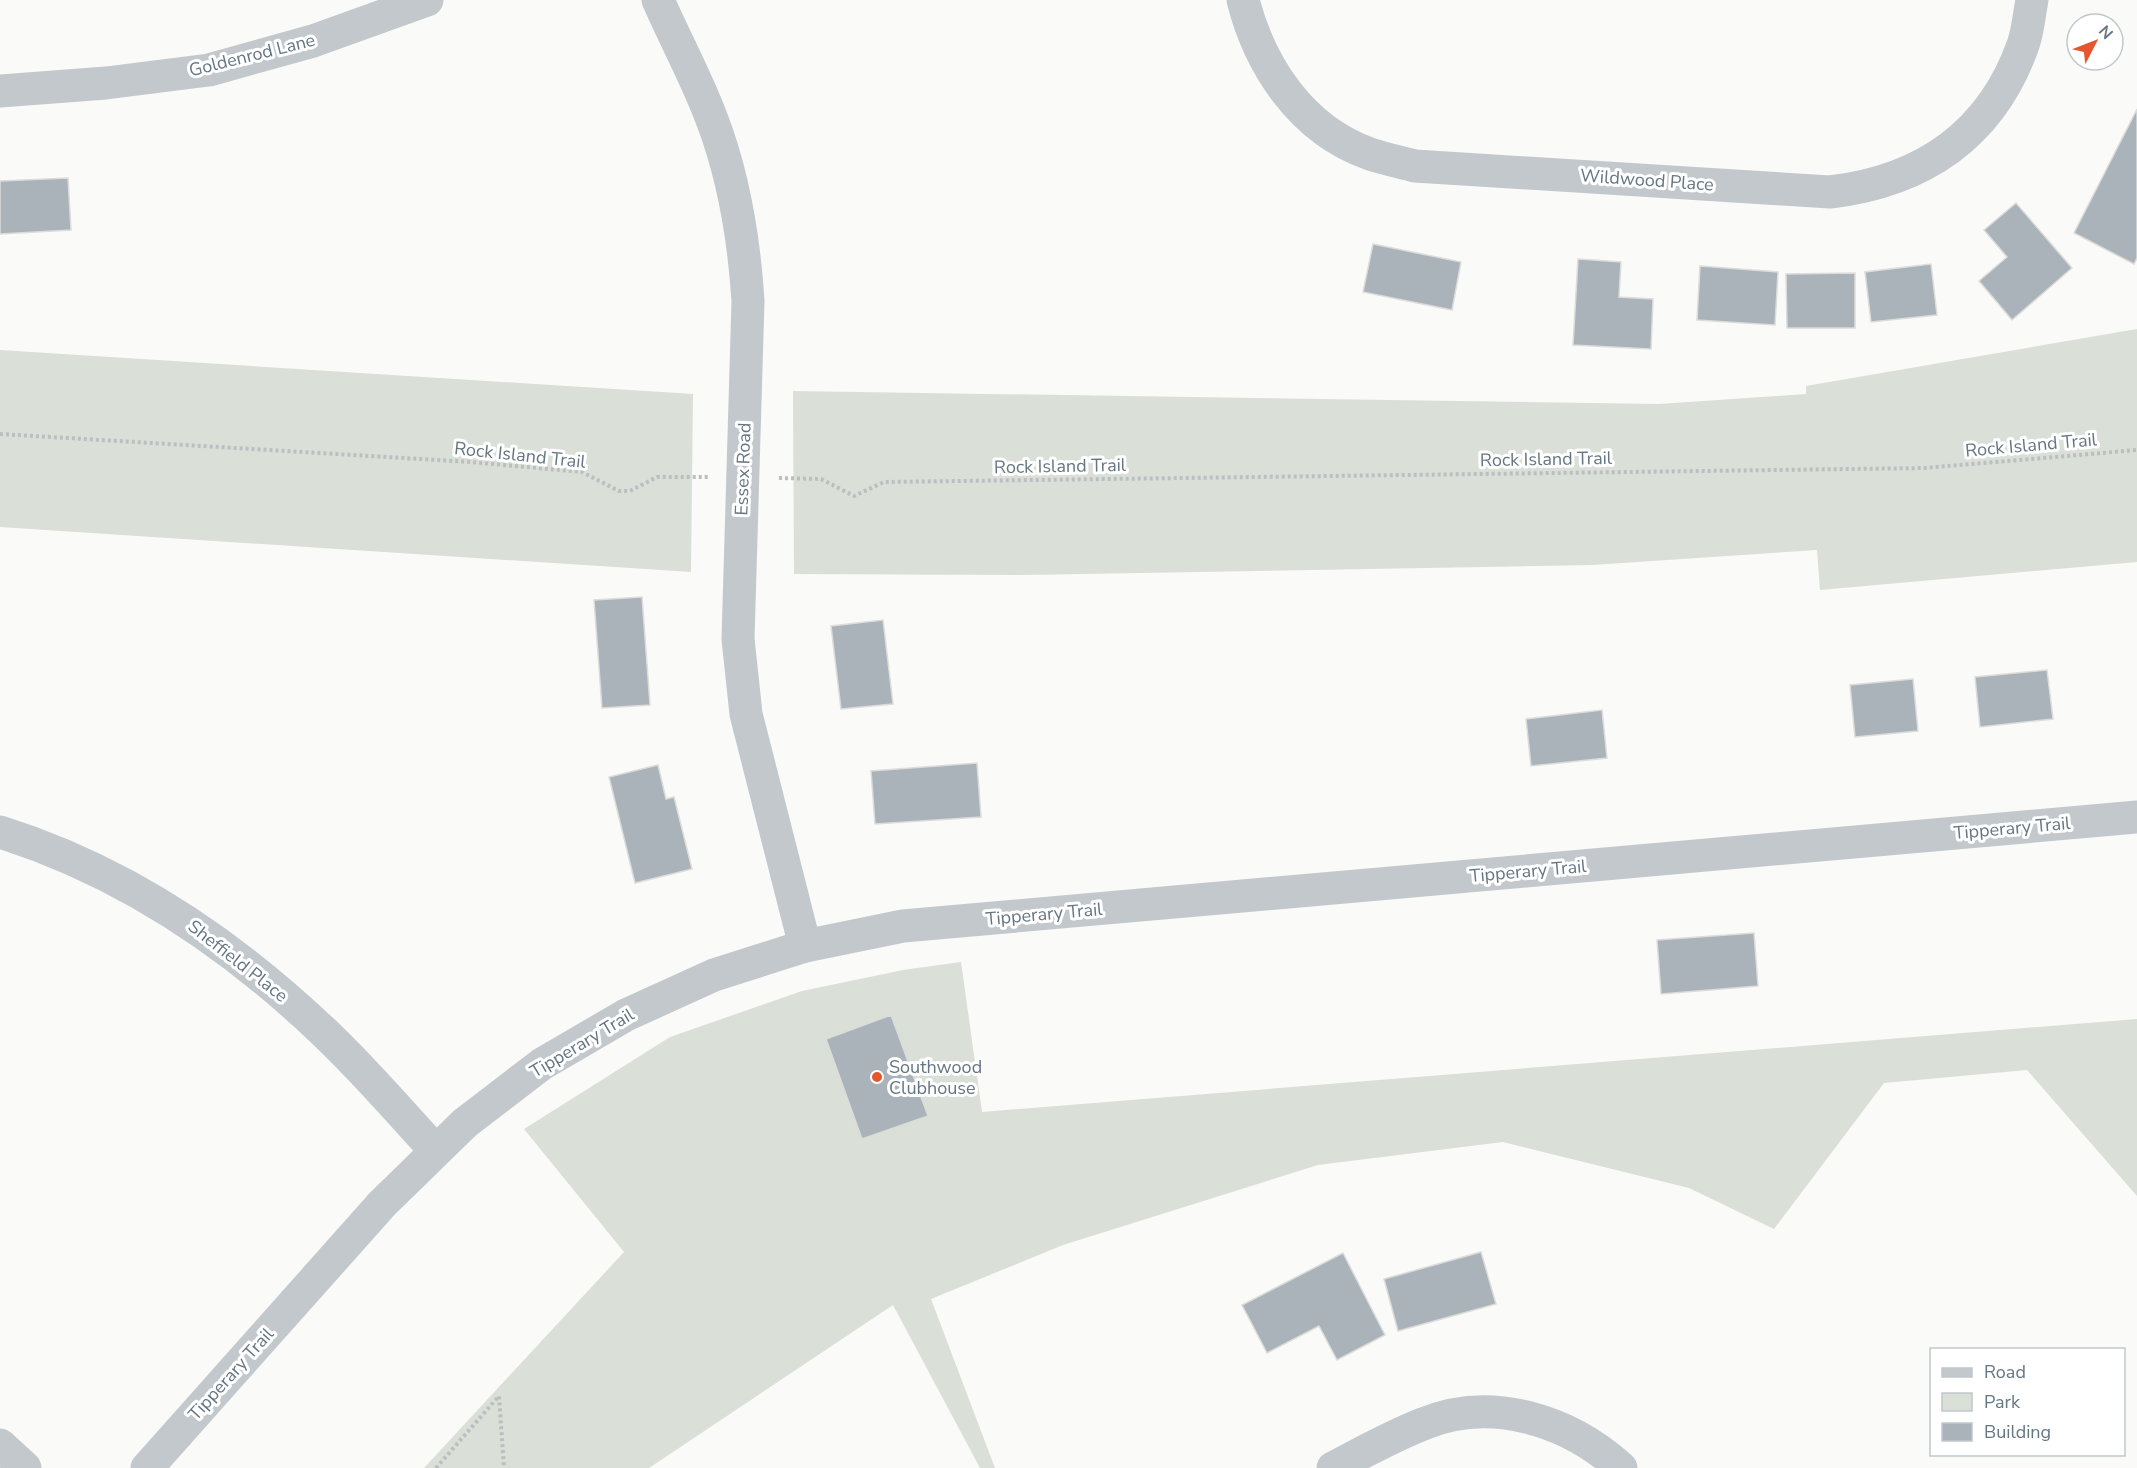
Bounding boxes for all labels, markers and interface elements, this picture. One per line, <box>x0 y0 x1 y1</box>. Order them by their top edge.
north arrow <box>2065 12 2125 72</box>
text: N <box>2093 21 2118 44</box>
street label: Goldenrod Lane <box>186 28 318 82</box>
street label: Wildwood Place <box>1579 163 1715 197</box>
street label: Essex Road <box>729 422 757 516</box>
street label: Rock Island Trail <box>1964 427 2099 463</box>
street label: Rock Island Trail <box>453 436 588 474</box>
street label: Rock Island Trail <box>1480 446 1613 472</box>
street label: Rock Island Trail <box>994 453 1127 479</box>
street label: Tipperary Trail <box>1953 811 2072 845</box>
street label: Tipperary Trail <box>1469 854 1588 888</box>
street label: Tipperary Trail <box>985 897 1104 931</box>
street label: Sheffield Place <box>183 914 293 1008</box>
street label: Tipperary Trail <box>526 1002 639 1083</box>
place label: Southwood Clubhouse <box>889 1055 982 1100</box>
marker: Southwood Clubhouse <box>870 1070 884 1084</box>
street label: Tipperary Trail <box>183 1322 280 1426</box>
legend <box>1930 1348 2125 1456</box>
text: Road <box>1984 1360 2026 1384</box>
text: Park <box>1984 1390 2021 1414</box>
text: Building <box>1984 1420 2051 1444</box>

